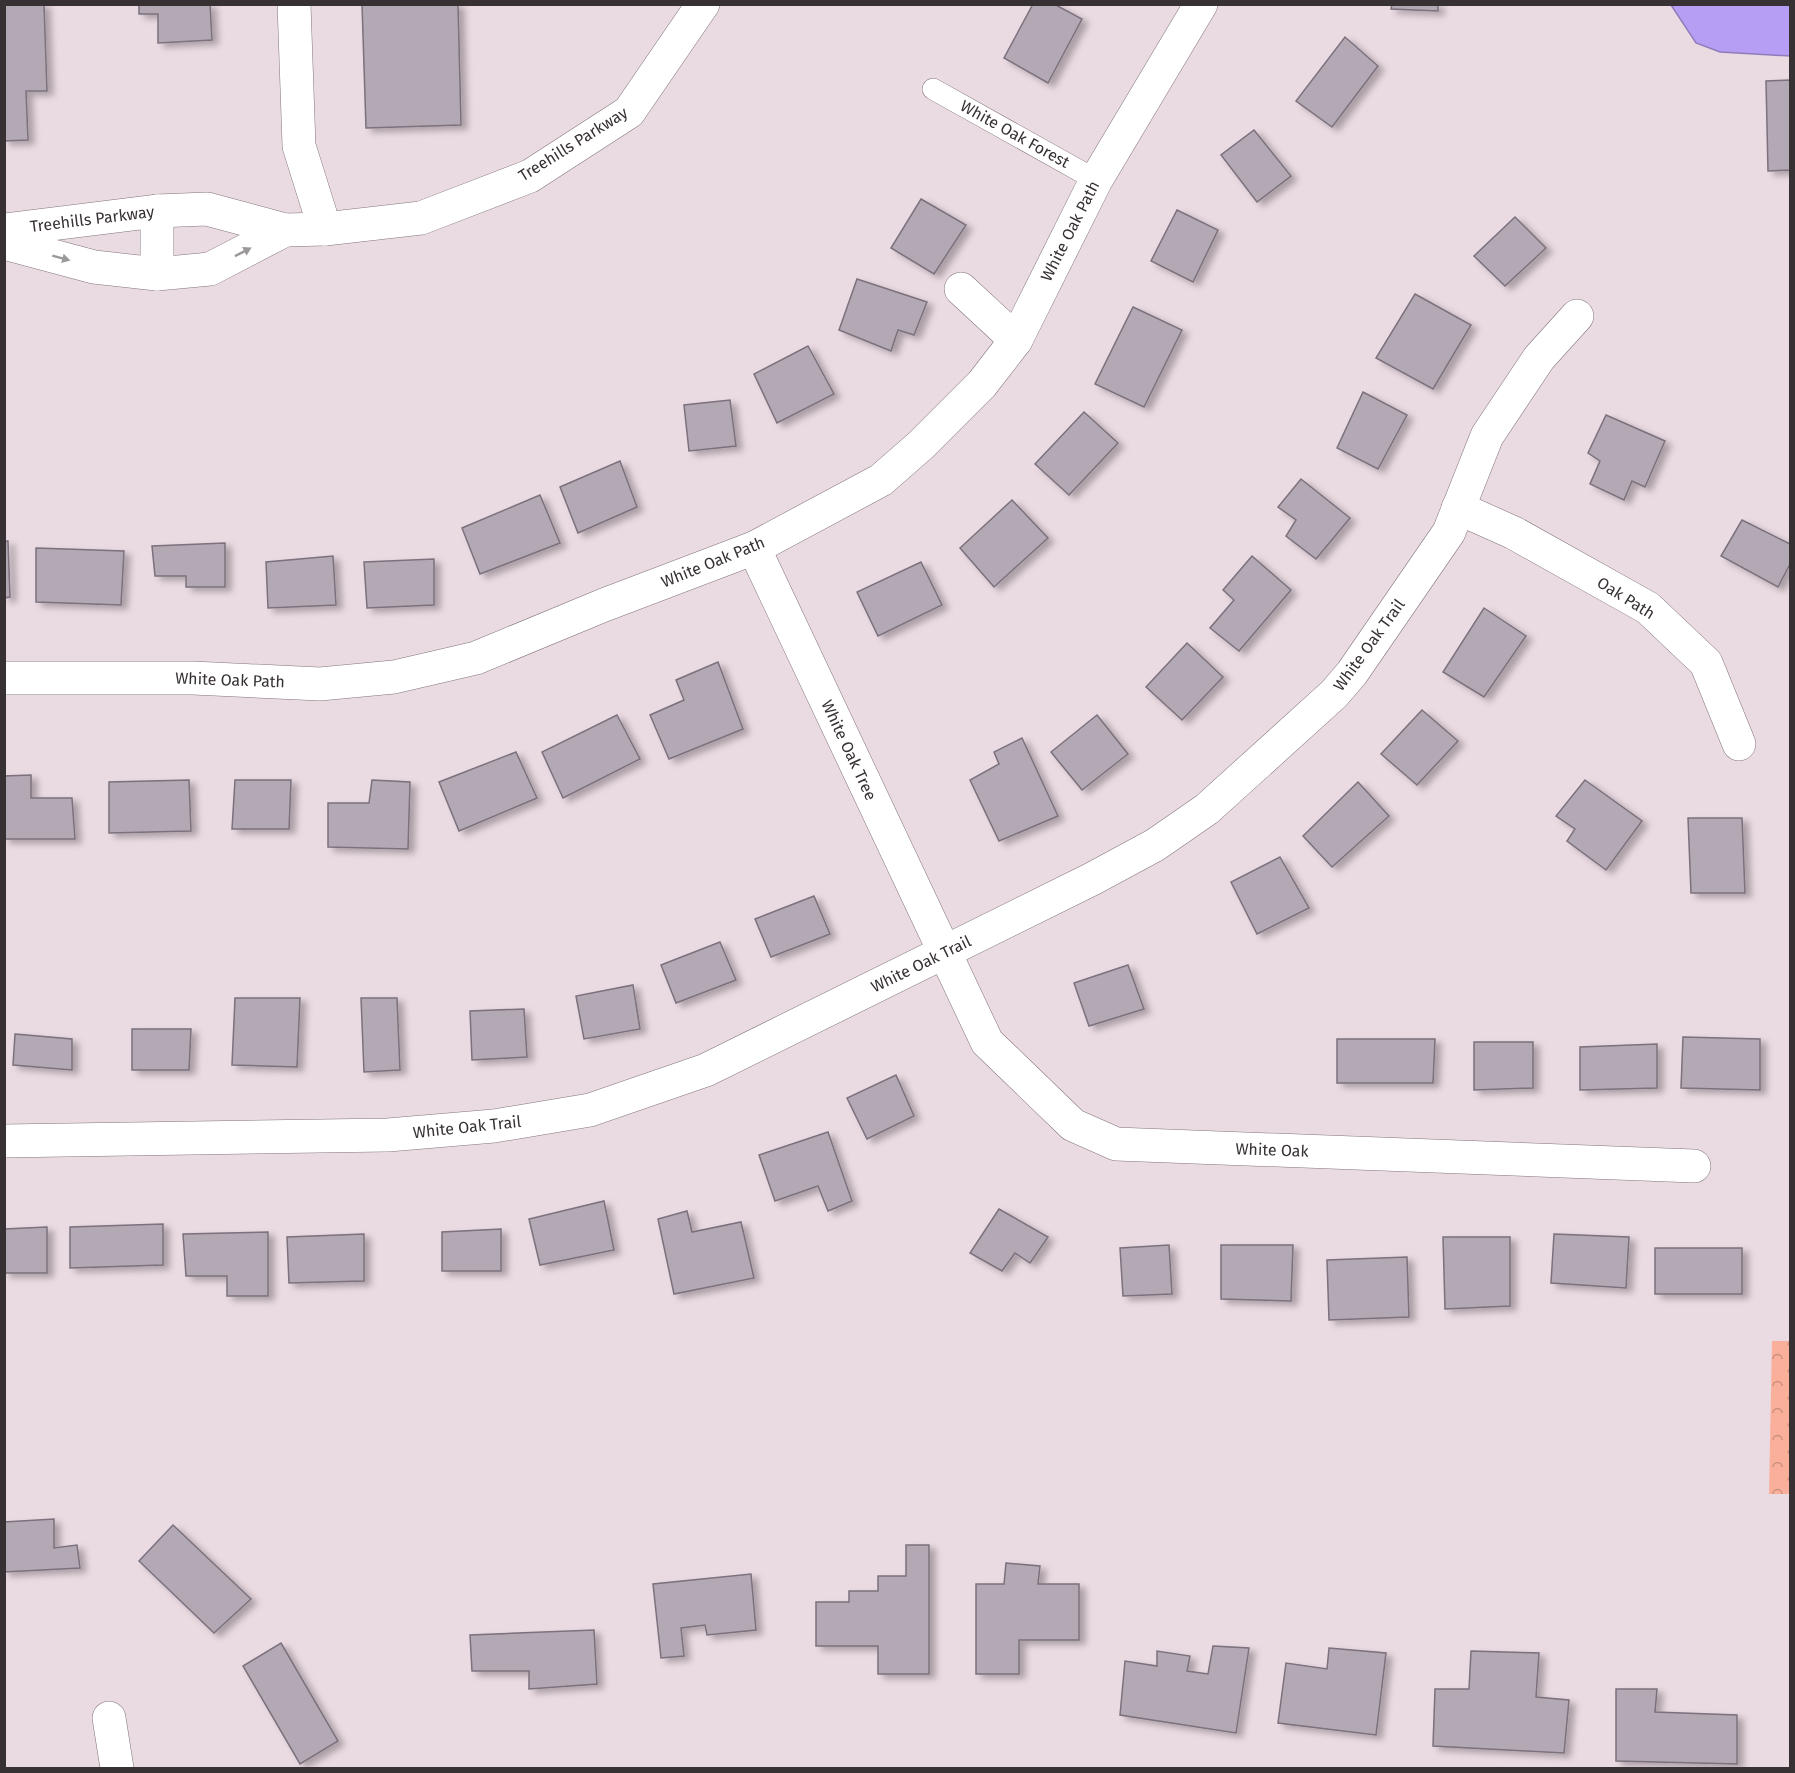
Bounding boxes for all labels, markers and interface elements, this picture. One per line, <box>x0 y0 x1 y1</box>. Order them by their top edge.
street label: White Oak Forest <box>957 96 1073 172</box>
street label: Treehills Parkway <box>515 103 631 185</box>
street label: White Oak Path <box>1037 178 1103 284</box>
street label: Treehills Parkway <box>29 202 155 236</box>
one-way arrow <box>234 247 252 257</box>
one-way arrow <box>52 254 70 264</box>
street label: White Oak Path <box>658 533 768 591</box>
street label: Oak Path <box>1594 573 1658 623</box>
street label: White Oak Trail <box>1329 595 1409 695</box>
street label: White Oak Path <box>175 669 285 691</box>
street label: White Oak Tree <box>817 697 881 803</box>
street label: White Oak Trail <box>868 931 974 996</box>
street label: White Oak Trail <box>412 1112 522 1142</box>
street label: White Oak <box>1235 1139 1310 1161</box>

